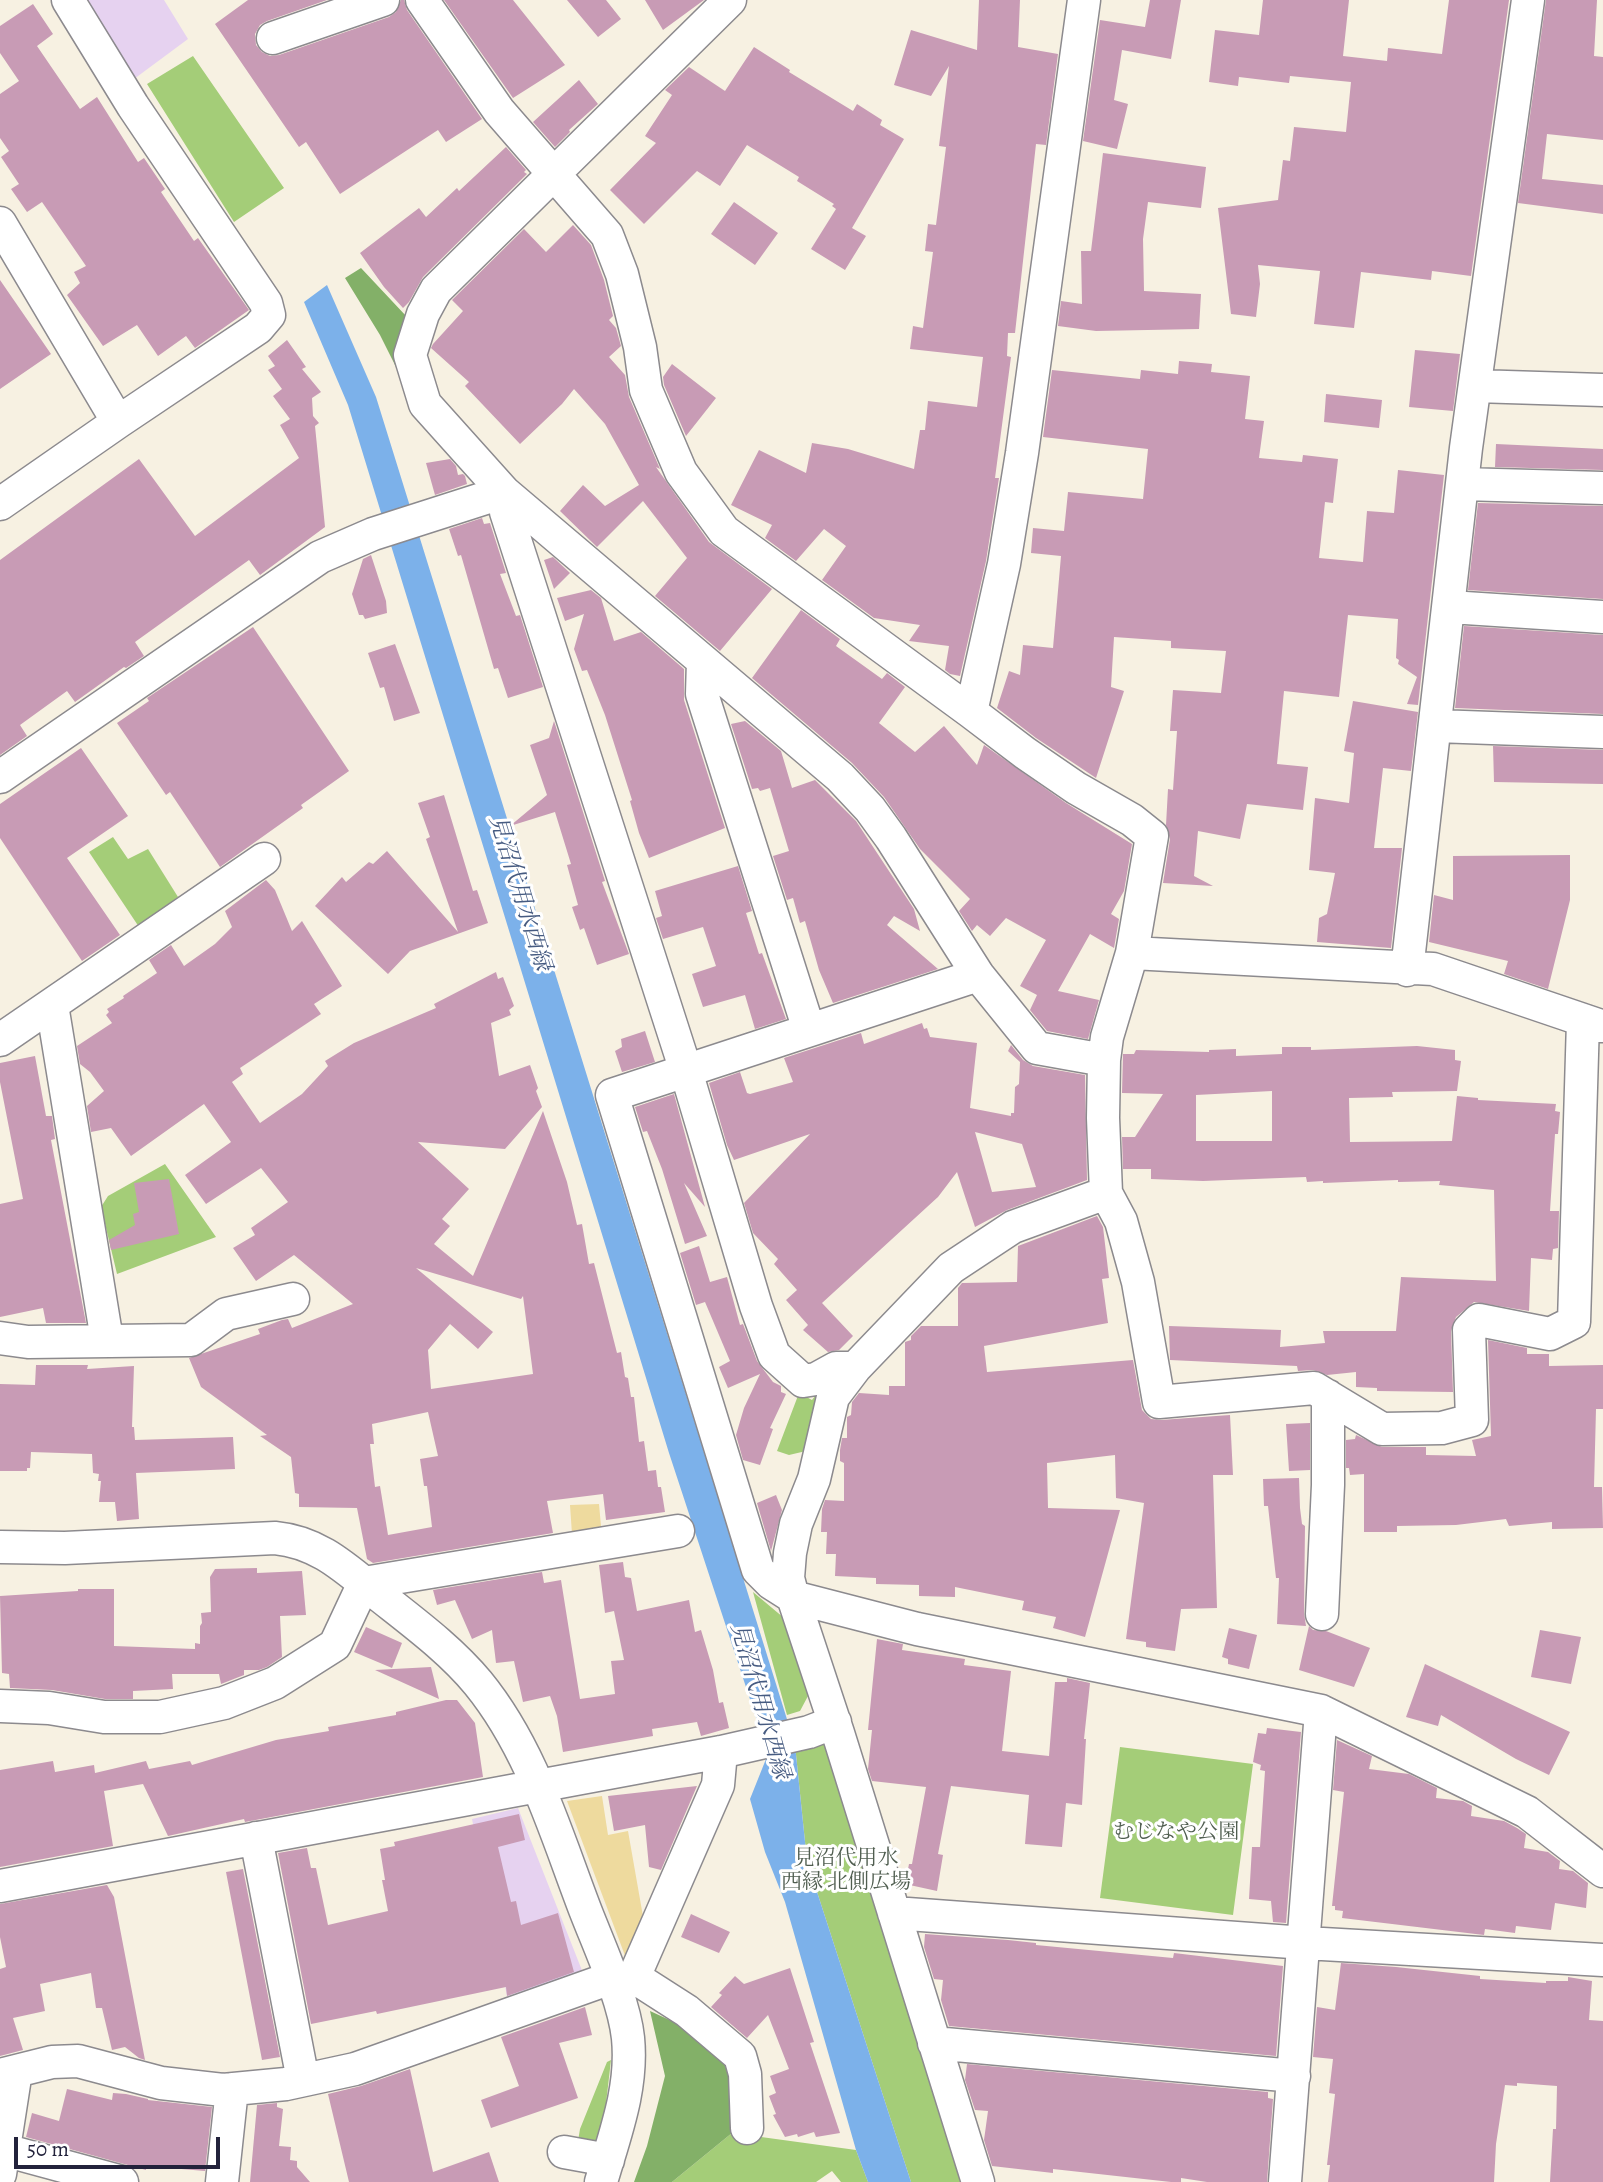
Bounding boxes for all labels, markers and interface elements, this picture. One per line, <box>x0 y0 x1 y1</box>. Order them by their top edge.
water label: 見沼代用水西緑 <box>482 812 556 974</box>
water label: 見沼代用水西縁 <box>724 1620 794 1782</box>
park label: むじなや公園 <box>1113 1820 1239 1846</box>
park label: 見沼代用水 西縁 北側広場 <box>781 1846 911 1896</box>
scale bar <box>18 2122 224 2166</box>
text: 50 m <box>27 2135 69 2163</box>

